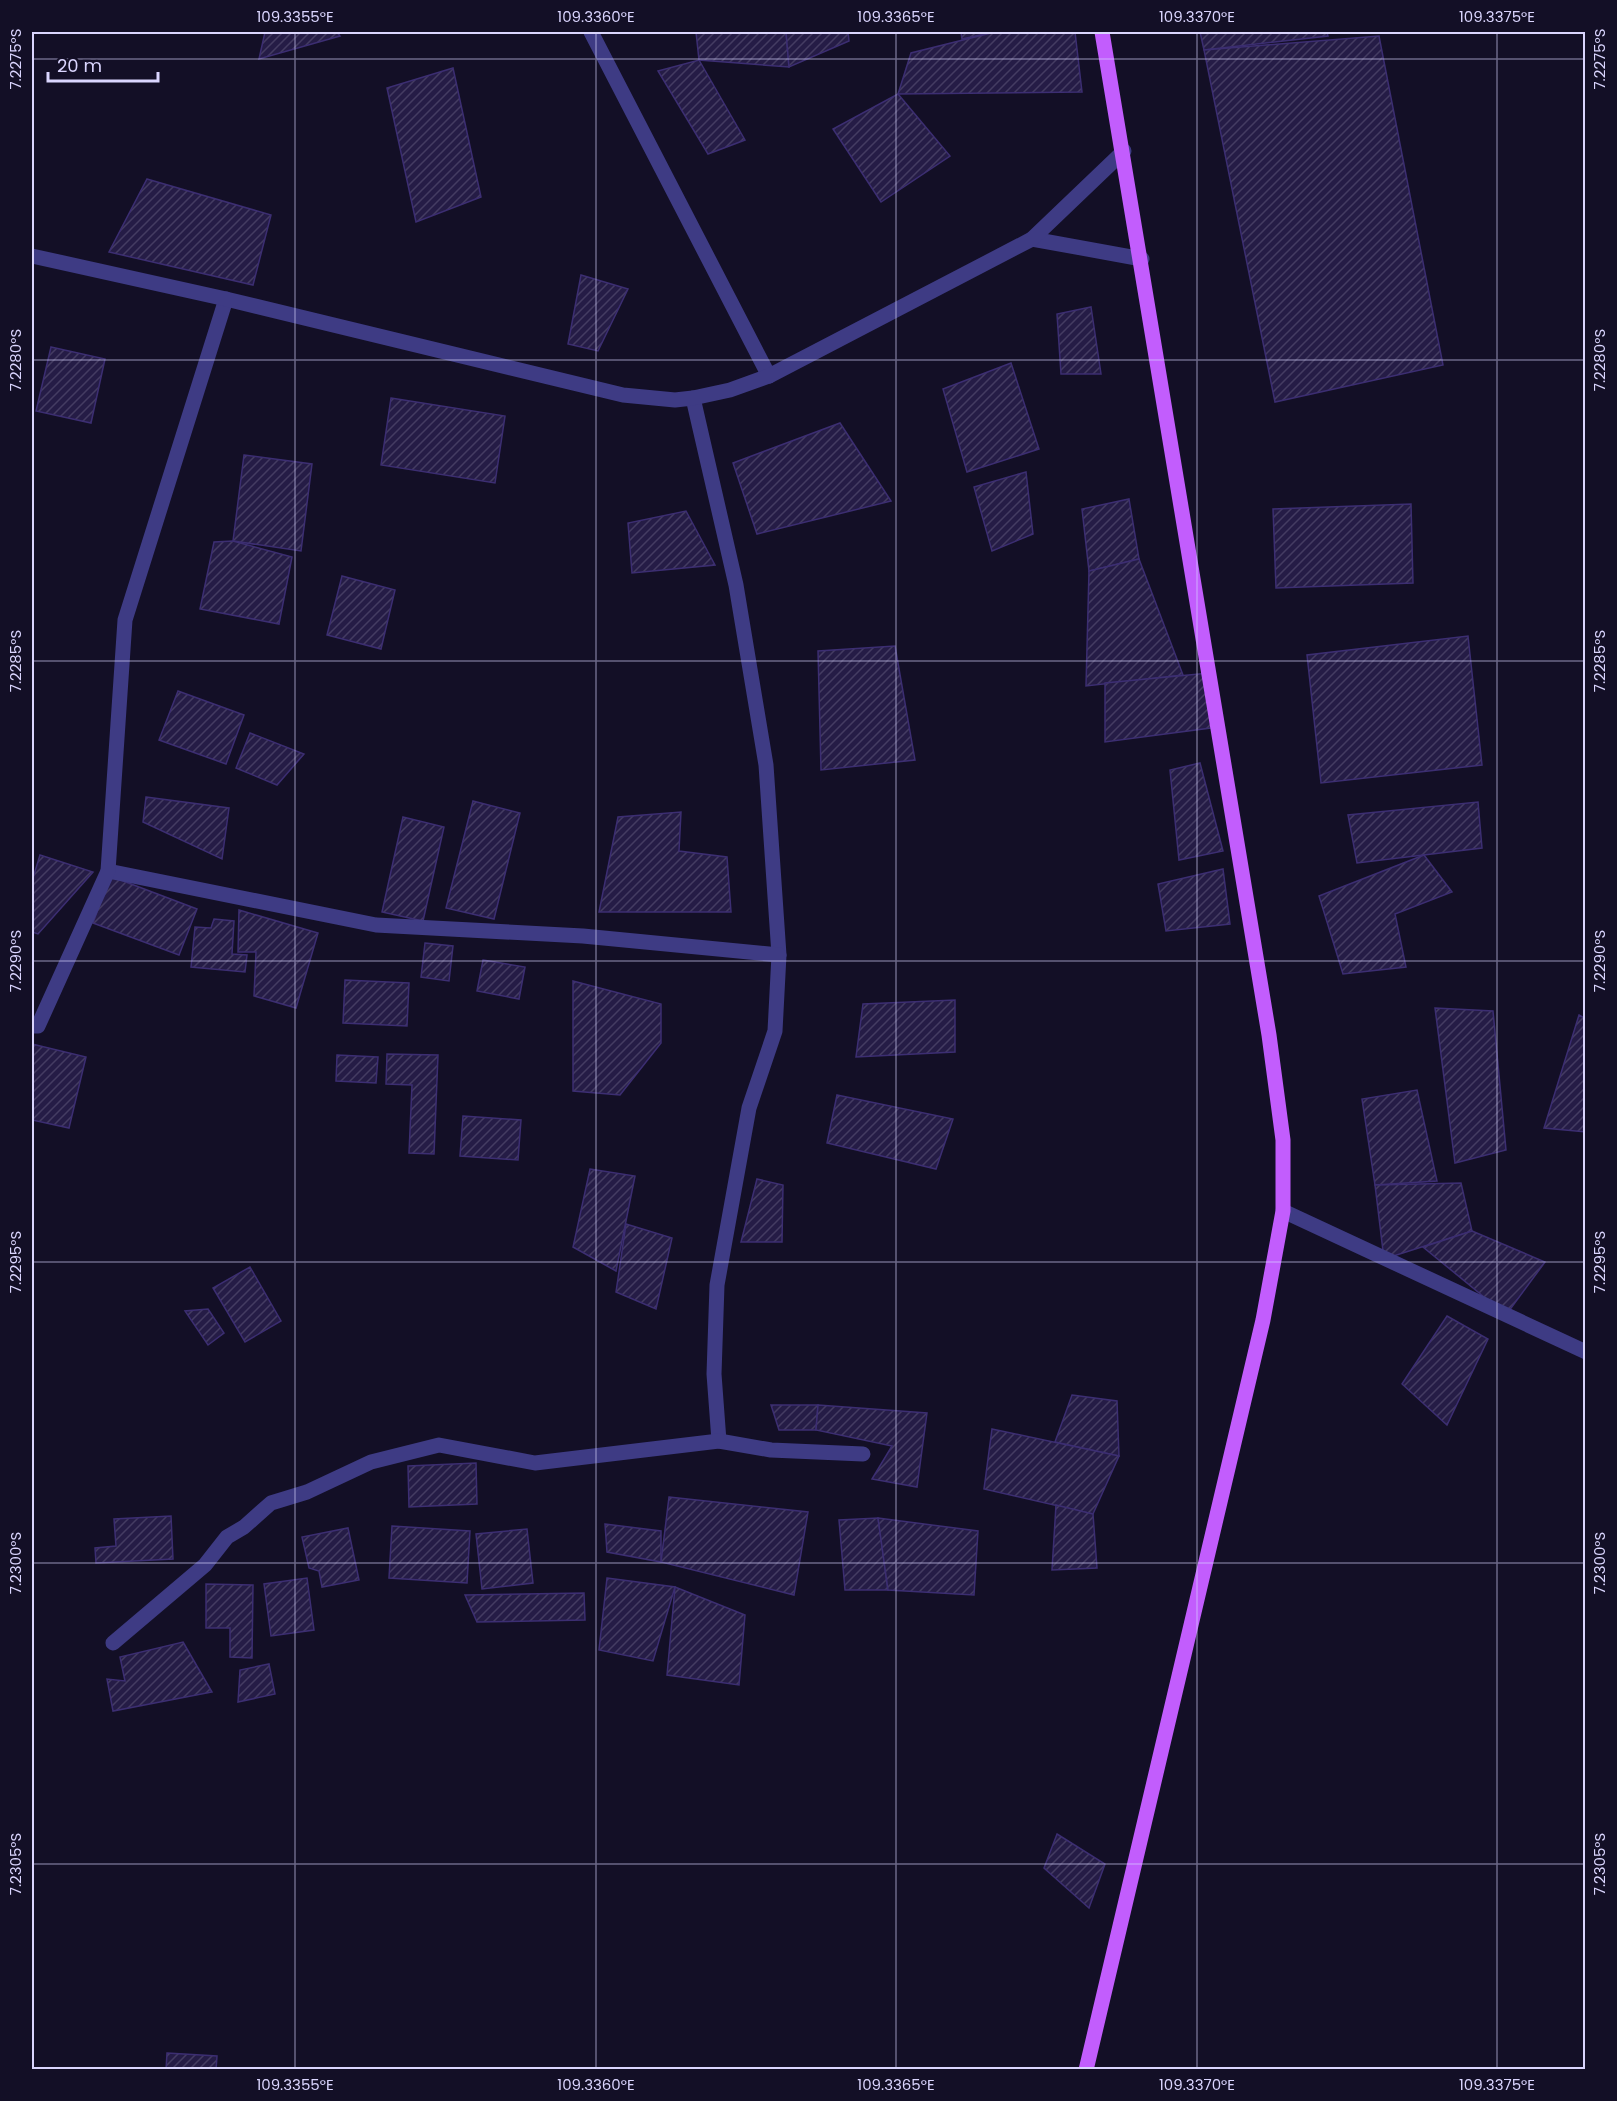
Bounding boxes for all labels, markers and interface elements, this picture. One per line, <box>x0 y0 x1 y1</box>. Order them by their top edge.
text: 109.3355°E <box>256 6 334 27</box>
text: 109.3360°E <box>557 6 635 27</box>
text: 109.3365°E <box>857 6 935 27</box>
text: 109.3370°E <box>1159 6 1235 27</box>
text: 109.3375°E <box>1459 6 1535 27</box>
text: 7.2275°S <box>5 28 26 90</box>
text: 7.2275°S <box>1589 28 1610 90</box>
scale bar <box>48 45 158 83</box>
text: 20 m <box>57 53 102 78</box>
text: 7.2280°S <box>5 329 26 391</box>
text: 7.2280°S <box>1589 329 1610 391</box>
text: 7.2285°S <box>5 630 26 692</box>
text: 7.2285°S <box>1589 630 1610 692</box>
text: 7.2290°S <box>5 930 26 992</box>
text: 7.2290°S <box>1589 930 1610 992</box>
text: 7.2295°S <box>5 1231 26 1293</box>
text: 7.2295°S <box>1589 1231 1610 1293</box>
text: 7.2300°S <box>5 1532 26 1594</box>
text: 7.2300°S <box>1589 1532 1610 1594</box>
text: 7.2305°S <box>5 1833 26 1895</box>
text: 7.2305°S <box>1589 1833 1610 1895</box>
text: 109.3355°E <box>256 2074 334 2095</box>
text: 109.3360°E <box>557 2074 635 2095</box>
text: 109.3365°E <box>857 2074 935 2095</box>
text: 109.3370°E <box>1159 2074 1235 2095</box>
text: 109.3375°E <box>1459 2074 1535 2095</box>

